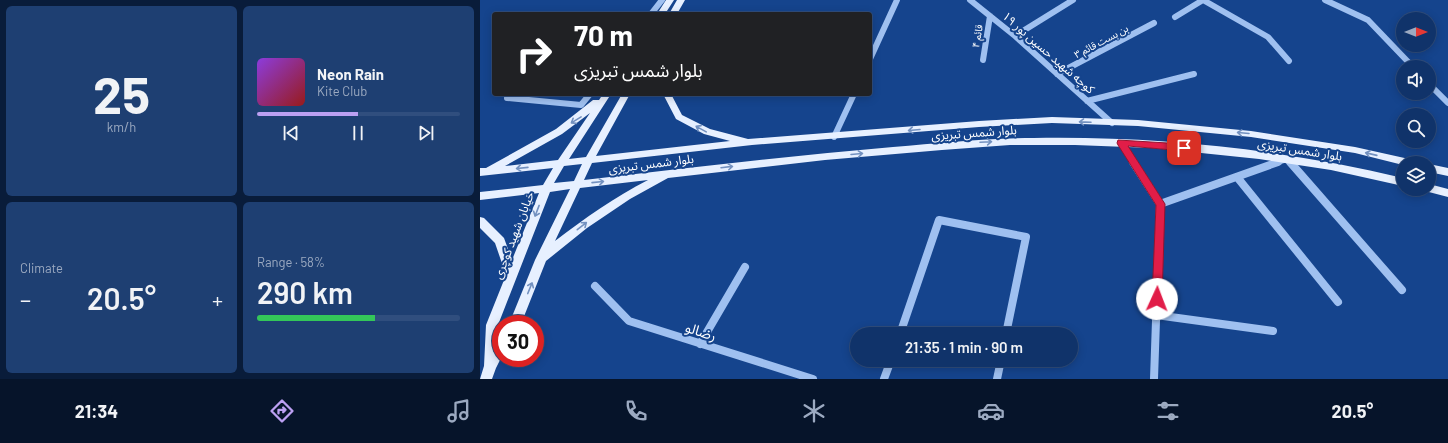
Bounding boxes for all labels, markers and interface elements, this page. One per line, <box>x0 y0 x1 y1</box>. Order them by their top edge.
street label: کوچه شهید حسین پور ۱۹ <box>999 8 1099 98</box>
north arrow <box>1396 12 1436 52</box>
map controls <box>1396 12 1436 196</box>
text: 70 m <box>574 18 633 52</box>
street label: بن بست قائم ۳ <box>1072 22 1131 62</box>
street label: قائم ۴ <box>969 23 987 49</box>
icon: right <box>508 28 560 80</box>
text: بلوار شمس تبریزی <box>574 59 703 81</box>
button: sound <box>1396 60 1436 100</box>
text: 25 <box>93 62 150 124</box>
text: Neon Rain <box>317 65 384 83</box>
text: Kite Club <box>317 83 367 99</box>
button: search <box>1396 108 1436 148</box>
one-way arrow <box>571 116 582 124</box>
one-way arrow <box>1079 118 1092 125</box>
text: km/h <box>107 119 136 135</box>
icon: previous <box>280 122 302 144</box>
icon: pause <box>347 122 369 144</box>
icon: next <box>415 122 437 144</box>
street label: بلوار شمس تبریزی <box>931 122 1017 143</box>
one-way arrow <box>695 124 707 132</box>
one-way arrow <box>908 126 921 133</box>
one-way arrow <box>1237 130 1250 137</box>
pin <box>1167 131 1201 165</box>
street label: بلوار شمس تبریزی <box>1256 135 1343 164</box>
icon: arrive <box>1173 137 1195 159</box>
one-way arrow <box>979 139 992 146</box>
one-way arrow <box>850 150 863 157</box>
one-way arrow <box>1365 150 1378 157</box>
street label: بلوار شمس تبریزی <box>608 151 695 176</box>
button: layers <box>1396 156 1436 196</box>
one-way arrow <box>721 163 734 171</box>
one-way arrow <box>515 164 528 172</box>
one-way arrow <box>591 178 604 186</box>
street label: خیابان شهید کوچری <box>490 189 538 282</box>
one-way arrow <box>532 205 540 217</box>
one-way arrow <box>576 221 587 230</box>
text: Range · 58% <box>257 254 325 270</box>
text: Climate <box>20 260 63 276</box>
text: 290 km <box>257 274 353 310</box>
position arrow <box>1136 278 1178 320</box>
text: 20.5° <box>87 280 156 316</box>
one-way arrow <box>527 283 534 295</box>
text: − <box>20 286 31 312</box>
text: + <box>212 286 223 312</box>
speed limit sign: 30 <box>492 315 544 367</box>
street label: رضالو <box>683 318 719 345</box>
text: 21:35 · 1 min · 90 m <box>905 338 1023 356</box>
icon: directions <box>268 397 296 425</box>
icon: music <box>445 397 473 425</box>
icon: phone <box>622 397 650 425</box>
icon: climate <box>800 397 828 425</box>
icon: car <box>977 397 1005 425</box>
icon: filters <box>1154 397 1182 425</box>
text: 21:34 <box>75 400 118 422</box>
text: 20.5° <box>1332 400 1373 422</box>

